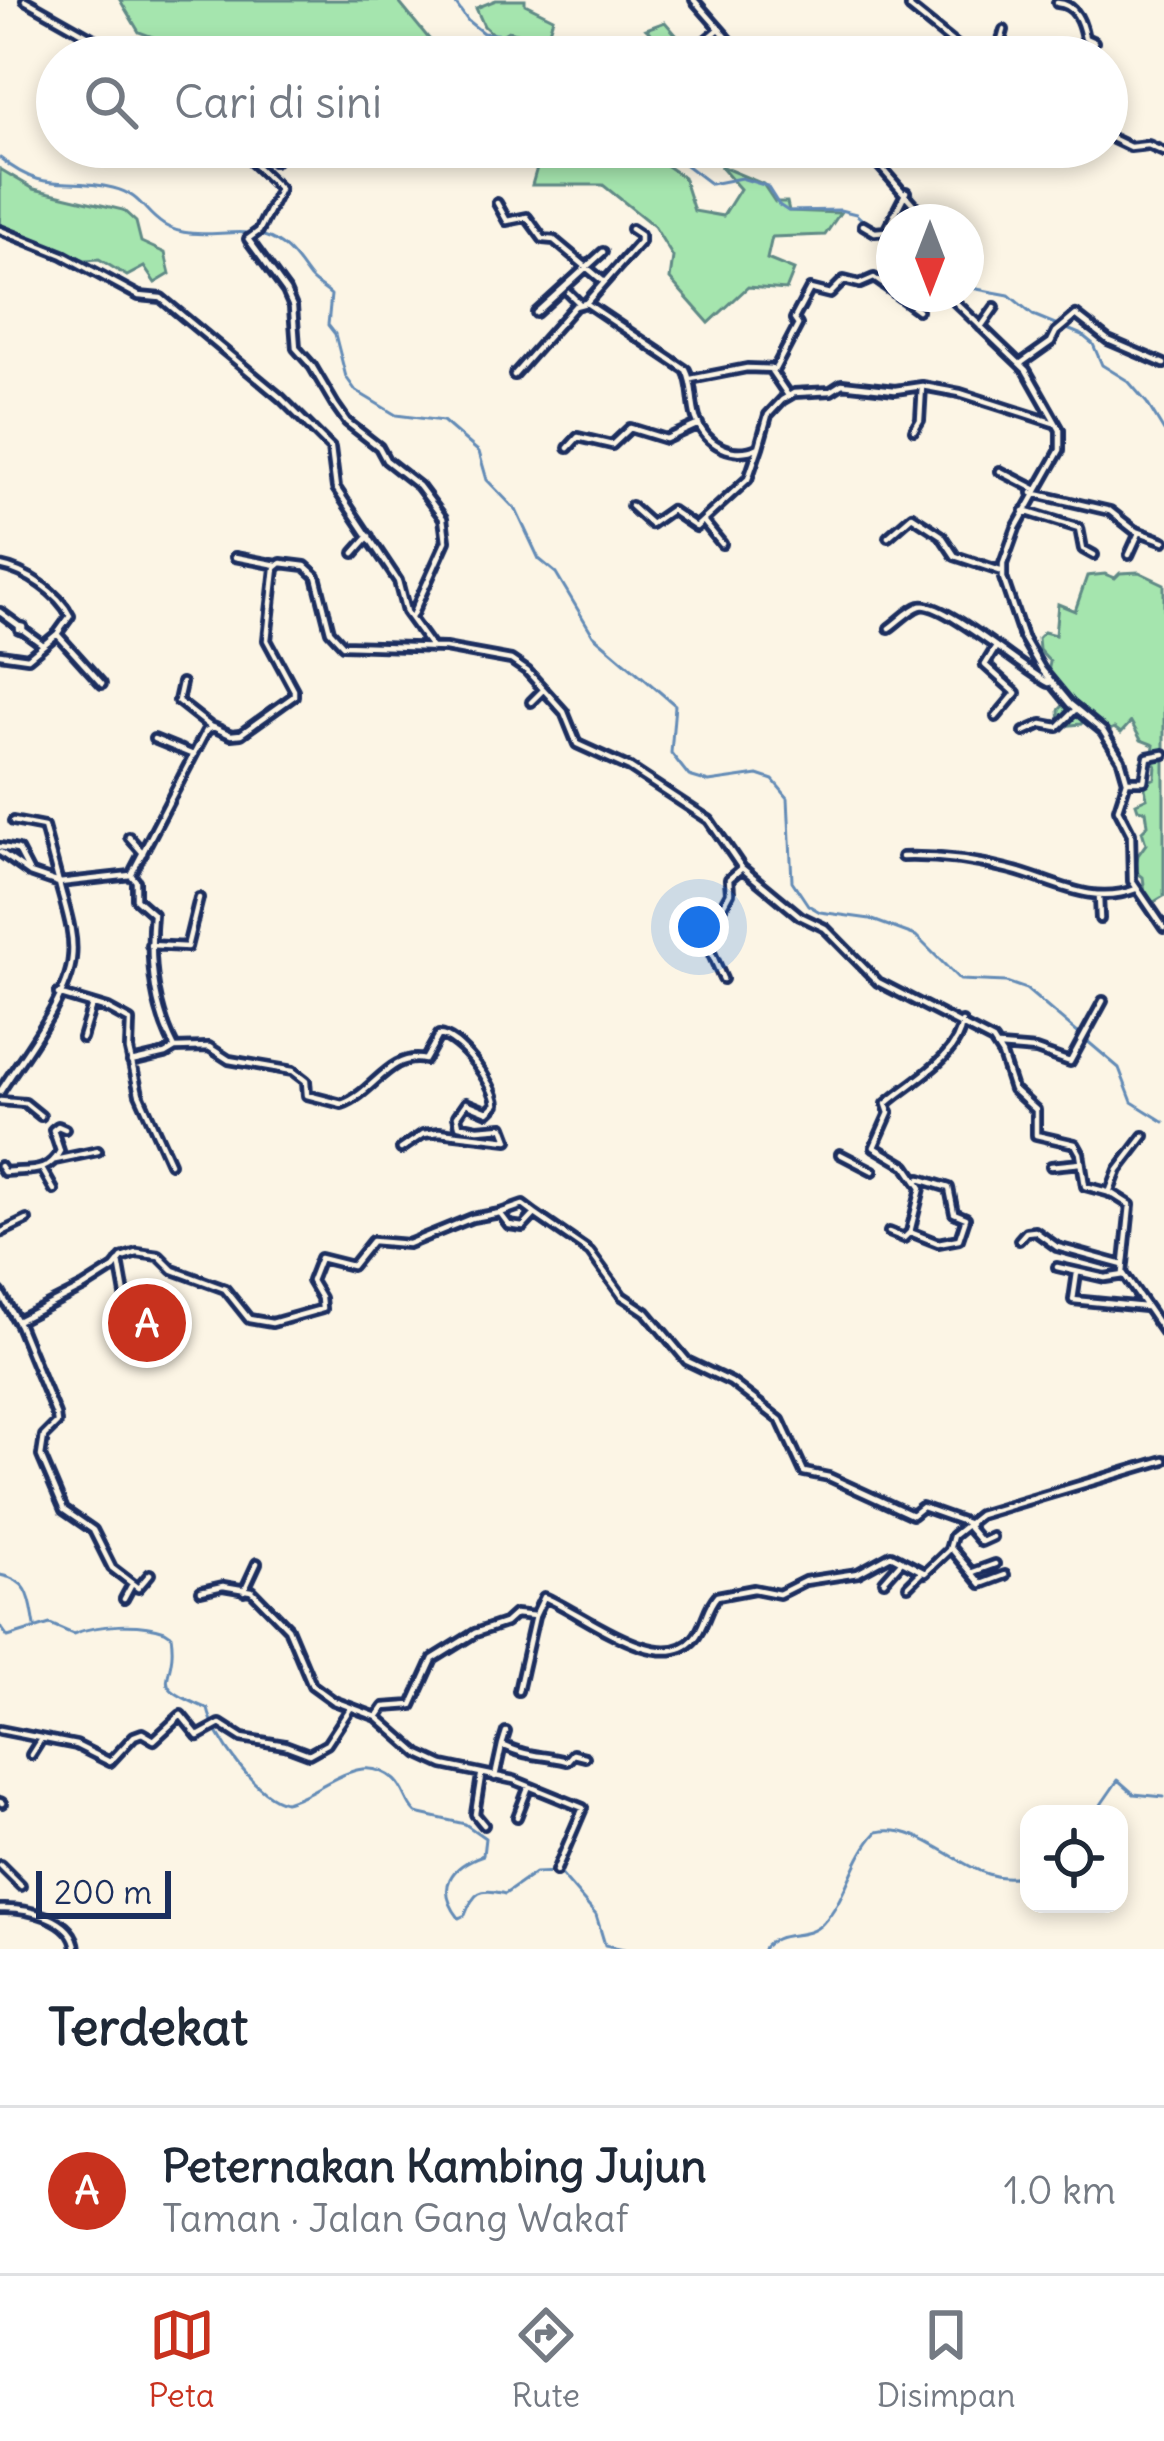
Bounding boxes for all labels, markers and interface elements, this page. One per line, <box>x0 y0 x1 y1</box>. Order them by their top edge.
search box <box>36 36 1128 168</box>
icon: search <box>78 69 144 135</box>
text: Cari di sini <box>174 74 382 130</box>
north arrow <box>876 204 984 312</box>
your location <box>669 897 729 957</box>
pin: A <box>108 1278 186 1368</box>
map controls <box>1020 1805 1128 1913</box>
button: locate <box>1020 1805 1128 1913</box>
scale bar <box>36 1865 171 1918</box>
text: 200 m <box>54 1871 152 1913</box>
text: Terdekat <box>48 1995 248 2059</box>
text: Peternakan Kambing Jujun <box>162 2138 707 2194</box>
text: A <box>74 2166 100 2215</box>
text: 1.0 km <box>1003 2166 1116 2215</box>
text: Taman · Jalan Gang Wakaf <box>162 2194 628 2243</box>
tab: Peta <box>148 2302 215 2416</box>
tab: Rute <box>511 2302 580 2416</box>
tab: Disimpan <box>877 2302 1016 2416</box>

